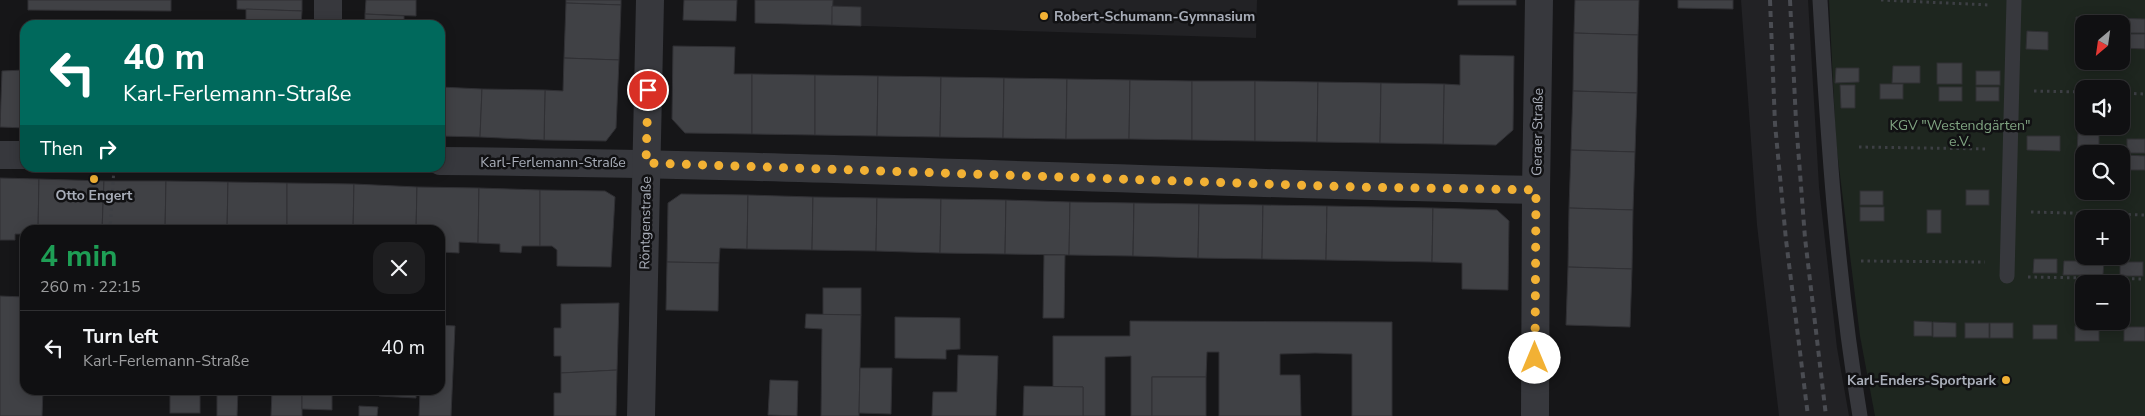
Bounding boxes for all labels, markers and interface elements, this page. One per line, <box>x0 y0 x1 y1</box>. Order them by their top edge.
place label: Robert-Schumann-Gymnasium <box>1054 7 1255 26</box>
marker: Robert-Schumann-Gymnasium <box>1038 10 1050 22</box>
north arrow <box>2075 15 2130 70</box>
map controls <box>2075 15 2130 330</box>
text: 40 m <box>123 34 205 81</box>
icon: left <box>40 40 105 105</box>
pin <box>627 69 669 111</box>
icon: arrive <box>634 76 662 104</box>
text: Karl-Ferlemann-Straße <box>123 79 352 109</box>
button: sound <box>2075 80 2130 135</box>
street label: Geraer Straße <box>1527 88 1548 176</box>
park label: KGV "Westendgärten" e.V. <box>1890 116 2030 151</box>
icon: right <box>93 135 121 163</box>
text: Then <box>40 136 83 162</box>
button: search <box>2075 145 2130 200</box>
street label: Karl-Ferlemann-Straße <box>480 153 626 172</box>
marker: Otto Engert <box>88 173 100 185</box>
street label: Röntgenstraße <box>635 176 656 270</box>
place label: Otto Engert <box>56 186 133 205</box>
button: + <box>2075 210 2130 265</box>
text: 4 min <box>40 236 118 277</box>
button: close <box>373 242 425 294</box>
button: − <box>2075 275 2130 330</box>
text: 260 m · 22:15 <box>40 276 141 298</box>
text: Turn left <box>83 324 158 350</box>
position arrow <box>1508 331 1560 383</box>
icon: left <box>40 334 68 362</box>
text: 40 m <box>381 335 425 361</box>
text: Karl-Ferlemann-Straße <box>83 350 249 372</box>
place label: Karl-Enders-Sportpark <box>1847 371 1996 390</box>
marker: Karl-Enders-Sportpark <box>2000 374 2012 386</box>

